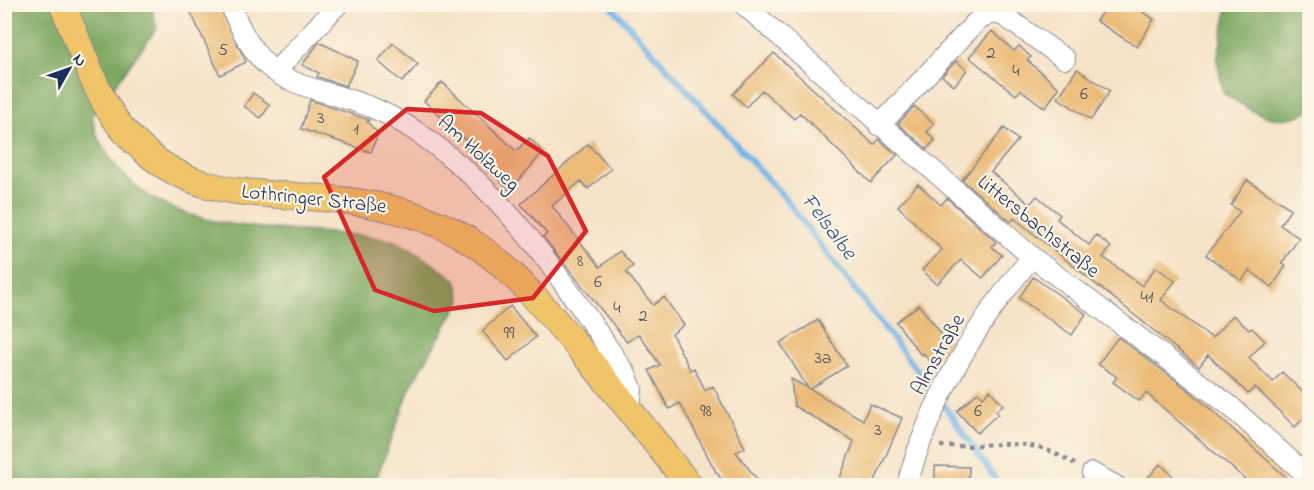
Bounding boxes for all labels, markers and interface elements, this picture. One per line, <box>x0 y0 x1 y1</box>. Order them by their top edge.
house number: 5 <box>218 38 228 64</box>
north arrow <box>39 39 99 99</box>
house number: 2 <box>987 41 996 67</box>
text: N <box>66 49 92 73</box>
house number: 4 <box>1012 59 1020 85</box>
house number: 6 <box>1080 82 1088 108</box>
house number: 3 <box>317 106 325 132</box>
street label: Am Holzweg <box>429 109 526 201</box>
house number: 1 <box>353 117 359 143</box>
street label: Littersbachstraße <box>970 168 1106 286</box>
street label: Lothringer Straße <box>240 177 389 225</box>
water label: Felsalbe <box>792 187 864 268</box>
house number: 8 <box>577 249 584 275</box>
house number: 6 <box>594 270 602 296</box>
house number: 41 <box>1140 285 1154 311</box>
house number: 4 <box>613 296 621 322</box>
house number: 2 <box>639 304 648 330</box>
street label: Almstraße <box>904 308 974 401</box>
house number: 99 <box>504 321 515 347</box>
house number: 3a <box>814 346 832 372</box>
house number: 98 <box>700 399 712 425</box>
house number: 6 <box>974 399 982 425</box>
house number: 3 <box>874 418 882 444</box>

